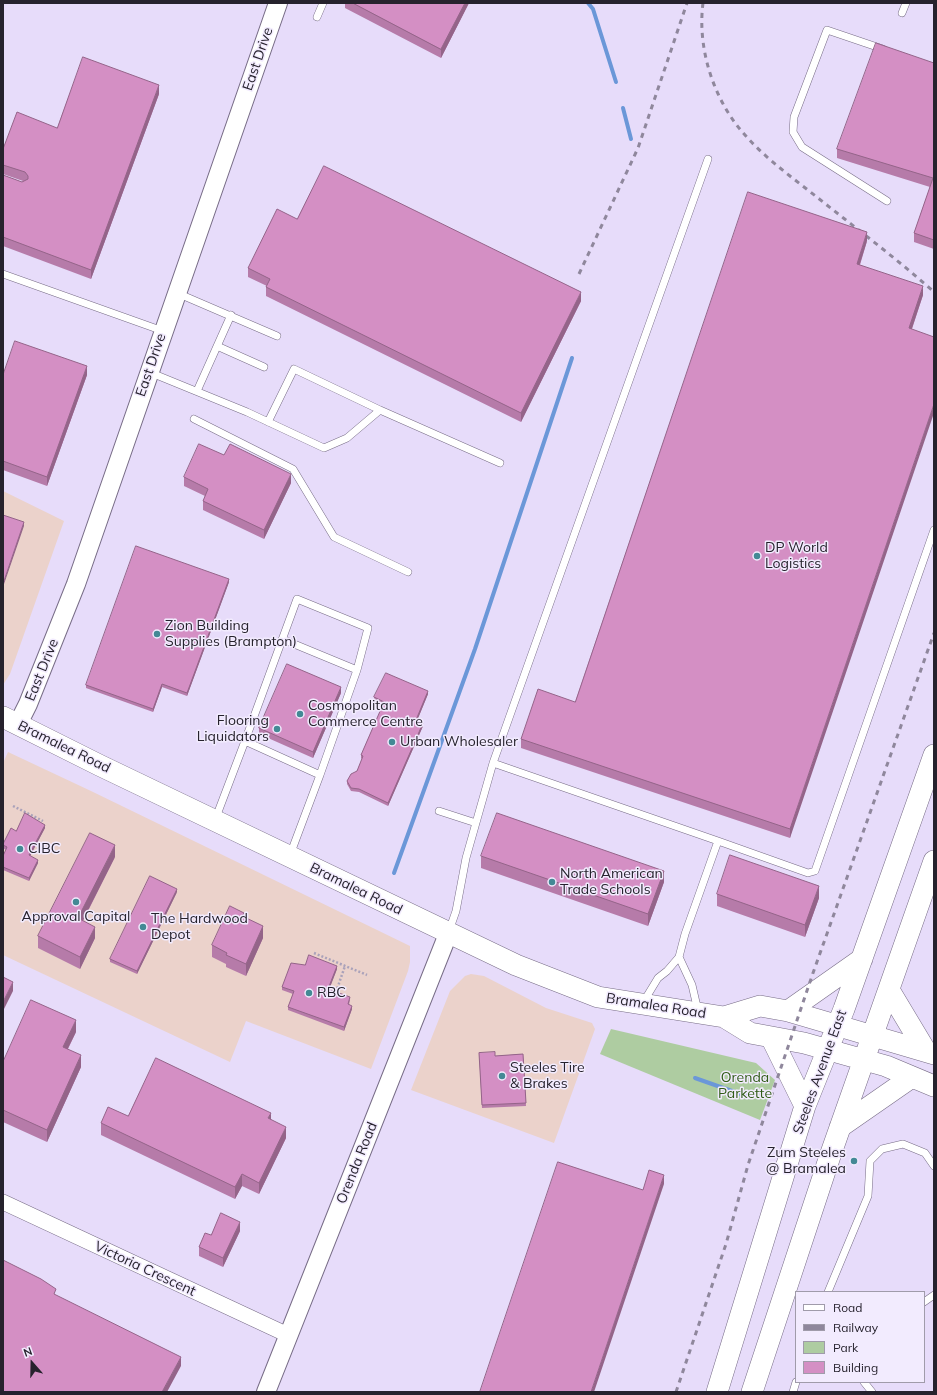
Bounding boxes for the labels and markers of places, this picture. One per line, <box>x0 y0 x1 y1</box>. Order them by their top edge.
place label: DP World Logistics <box>765 540 828 572</box>
marker: DP World Logistics <box>752 551 762 561</box>
place label: Zion Building Supplies (Brampton) <box>165 618 297 650</box>
marker: Zion Building Supplies (Brampton) <box>152 629 162 639</box>
place label: Cosmopolitan Commerce Centre <box>308 698 423 730</box>
marker: Cosmopolitan Commerce Centre <box>295 709 305 719</box>
place label: Flooring Liquidators <box>197 713 269 746</box>
marker: Flooring Liquidators <box>272 724 282 734</box>
place label: Urban Wholesaler <box>400 734 518 750</box>
marker: Urban Wholesaler <box>387 737 397 747</box>
place label: CIBC <box>28 841 60 857</box>
marker: CIBC <box>15 844 25 854</box>
place label: North American Trade Schools <box>560 866 663 898</box>
marker: North American Trade Schools <box>547 877 557 887</box>
marker: Approval Capital <box>71 897 81 907</box>
place label: Approval Capital <box>22 909 130 925</box>
place label: The Hardwood Depot <box>151 911 248 944</box>
marker: The Hardwood Depot <box>138 922 148 932</box>
place label: RBC <box>317 985 346 1001</box>
marker: RBC <box>304 988 314 998</box>
place label: Steeles Tire & Brakes <box>510 1060 585 1092</box>
marker: Steeles Tire & Brakes <box>497 1071 507 1081</box>
place label: Zum Steeles @ Bramalea <box>766 1145 846 1178</box>
marker: Zum Steeles @ Bramalea <box>849 1156 859 1166</box>

